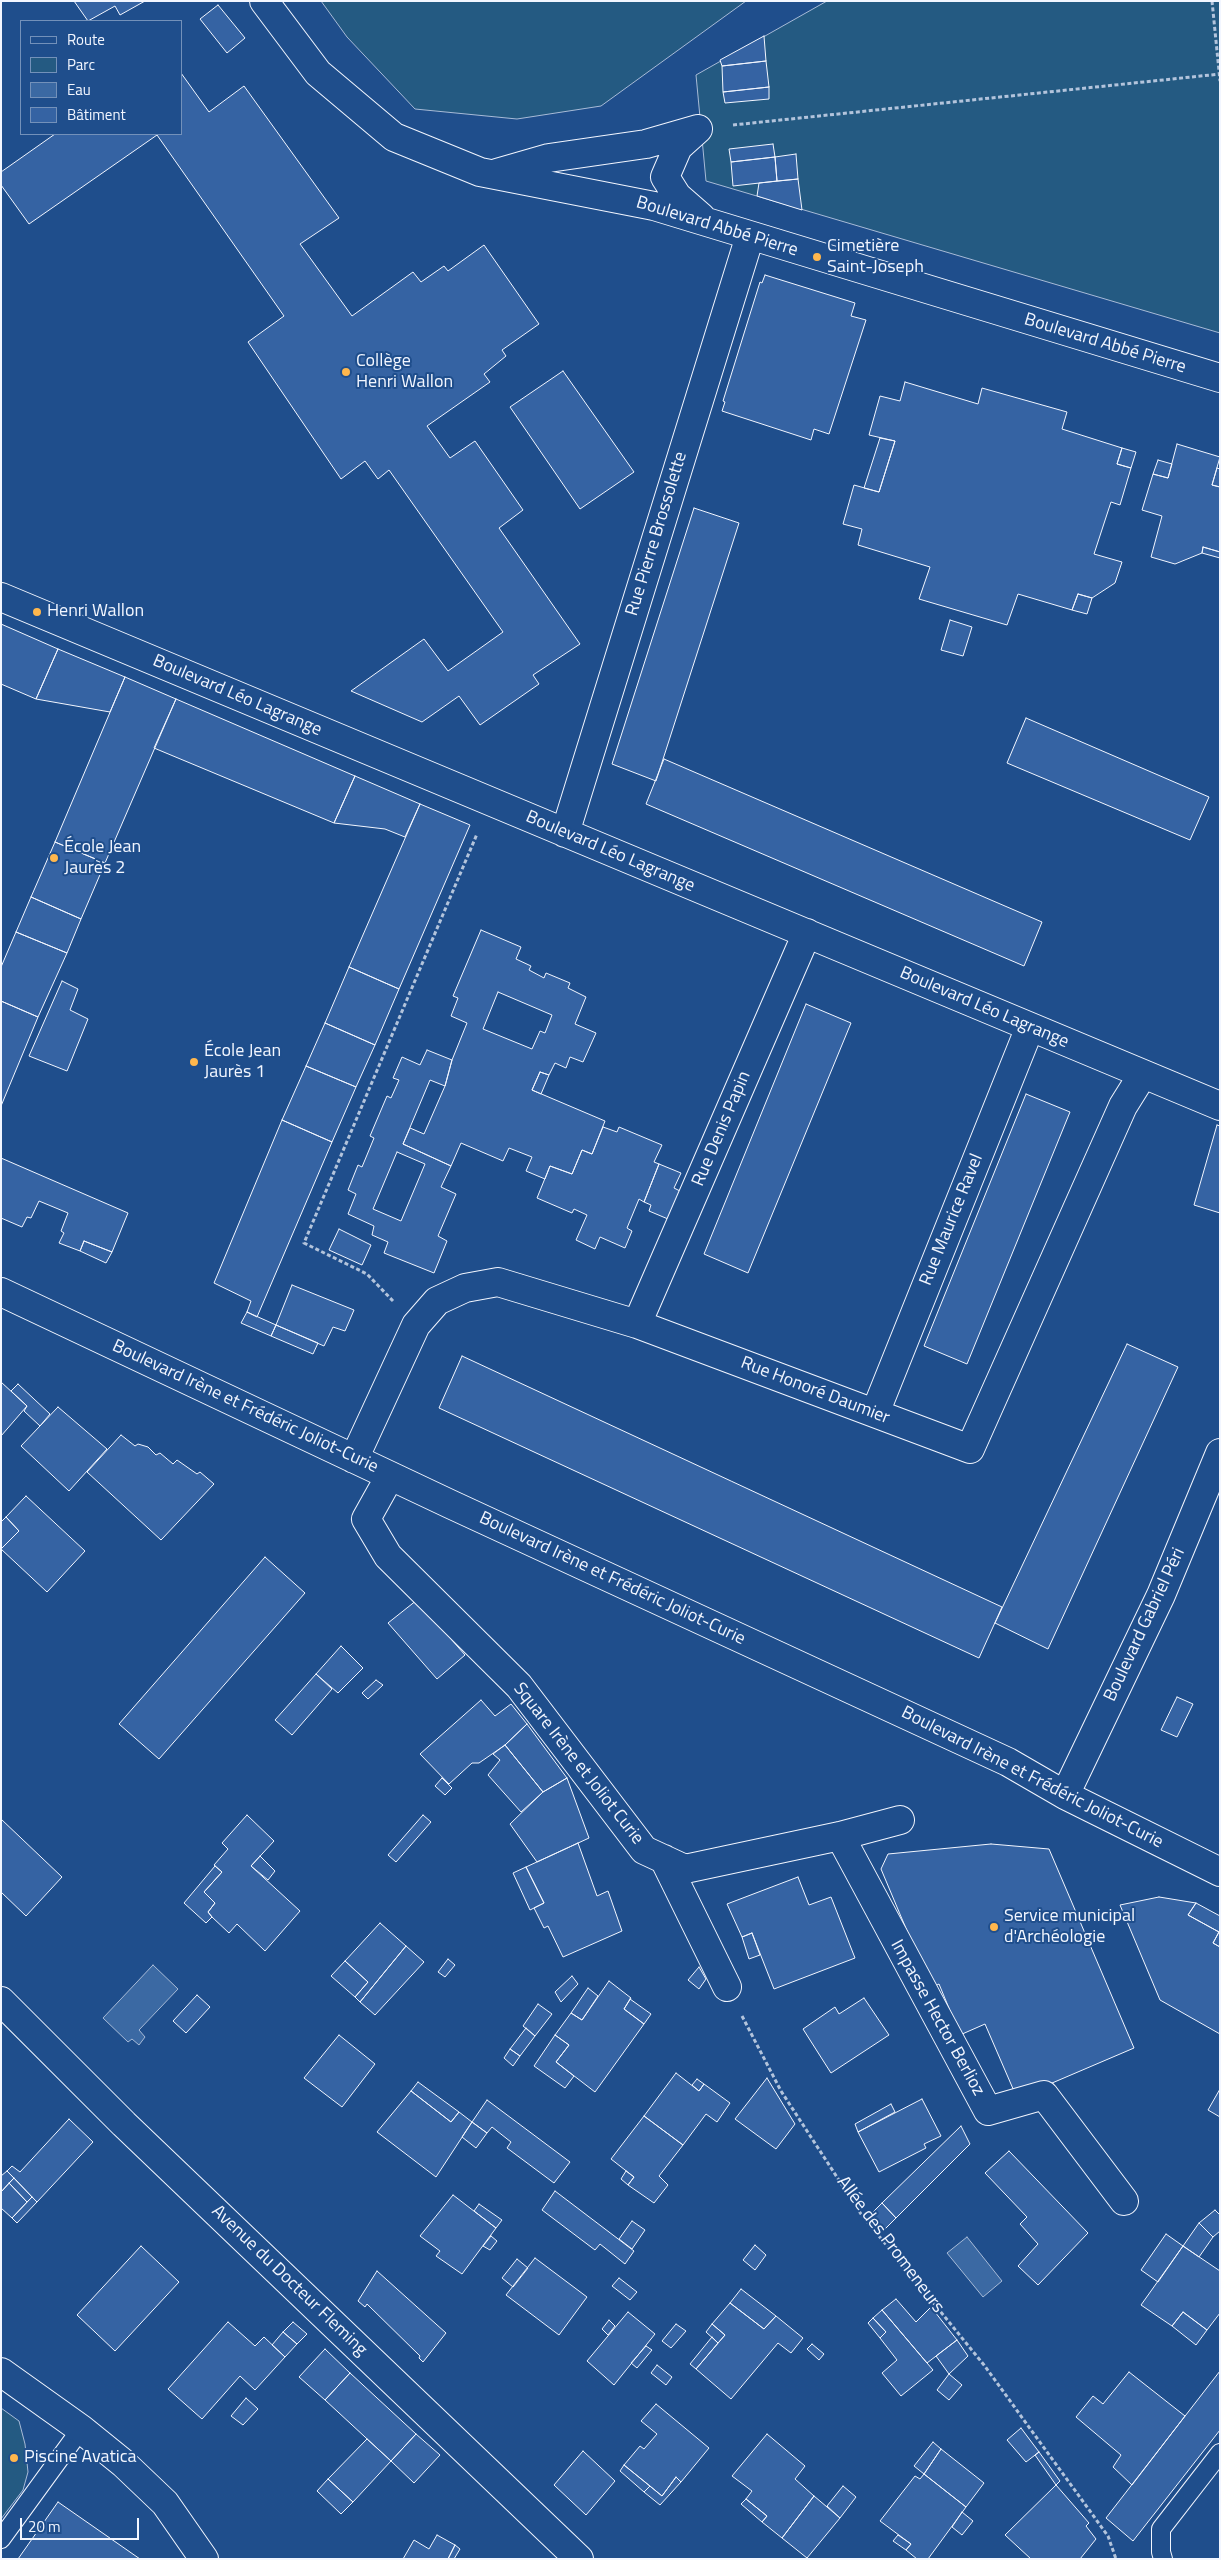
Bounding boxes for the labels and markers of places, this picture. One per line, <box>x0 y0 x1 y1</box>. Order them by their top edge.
place label: Cimetière Saint-Joseph <box>827 236 924 278</box>
marker: Cimetière Saint-Joseph <box>811 251 823 263</box>
place label: Collège Henri Wallon <box>356 351 453 394</box>
marker: Collège Henri Wallon <box>340 366 352 378</box>
place label: Henri Wallon <box>47 601 144 623</box>
marker: Henri Wallon <box>31 606 43 618</box>
place label: École Jean Jaurès 2 <box>64 837 141 880</box>
marker: École Jean Jaurès 2 <box>48 852 60 864</box>
place label: École Jean Jaurès 1 <box>204 1041 281 1084</box>
marker: École Jean Jaurès 1 <box>188 1056 200 1068</box>
place label: Service municipal d'Archéologie <box>1004 1906 1135 1948</box>
marker: Service municipal d'Archéologie <box>988 1921 1000 1933</box>
place label: Piscine Avatica <box>24 2447 137 2469</box>
marker: Piscine Avatica <box>8 2452 20 2464</box>

